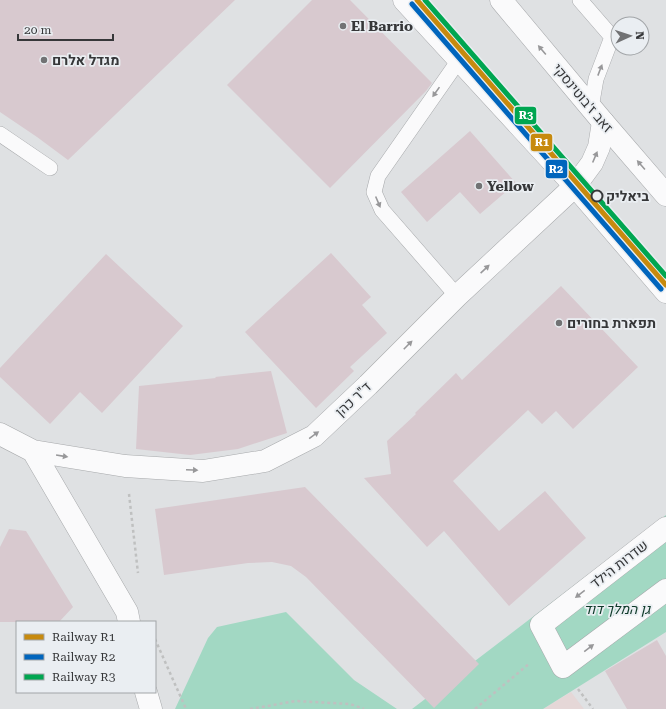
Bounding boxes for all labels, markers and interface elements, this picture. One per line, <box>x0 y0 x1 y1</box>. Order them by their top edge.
scale bar <box>18 16 113 42</box>
north arrow <box>610 16 650 56</box>
place label: El Barrio <box>351 18 413 34</box>
marker: El Barrio <box>338 21 348 31</box>
text: 20 m <box>24 23 51 37</box>
text: N <box>633 31 646 41</box>
one-way arrow <box>538 44 547 55</box>
place label: מגדל אלרם <box>52 52 119 68</box>
marker: מגדל אלרם <box>39 55 49 65</box>
street label: זאב ז'בוטינסקי <box>550 60 616 136</box>
one-way arrow <box>597 63 603 75</box>
one-way arrow <box>432 87 440 97</box>
line badge: R3 <box>514 106 537 125</box>
text: R3 <box>519 109 533 122</box>
line badge: R1 <box>530 133 553 152</box>
text: R1 <box>535 136 549 149</box>
one-way arrow <box>592 151 598 162</box>
line badge: R2 <box>545 159 568 179</box>
one-way arrow <box>636 160 645 171</box>
text: R2 <box>549 163 563 176</box>
place label: Yellow <box>487 178 534 194</box>
marker: Yellow <box>474 181 484 191</box>
place label: ביאליק <box>606 188 650 204</box>
marker: ביאליק <box>590 189 604 203</box>
one-way arrow <box>375 196 382 208</box>
one-way arrow <box>480 265 490 274</box>
place label: תפארת בחורים <box>567 315 656 331</box>
marker: תפארת בחורים <box>554 318 564 328</box>
one-way arrow <box>403 340 413 350</box>
street label: ד"ר כהן <box>332 379 374 419</box>
one-way arrow <box>308 431 319 439</box>
one-way arrow <box>56 453 69 459</box>
one-way arrow <box>185 467 198 473</box>
street label: שדרות הילד <box>587 537 651 591</box>
one-way arrow <box>574 590 585 599</box>
park label: גן המלך דוד <box>584 601 652 617</box>
legend <box>16 621 156 693</box>
text: Railway R1 <box>52 630 116 644</box>
one-way arrow <box>583 644 594 652</box>
text: Railway R2 <box>52 650 116 664</box>
text: Railway R3 <box>52 670 116 684</box>

